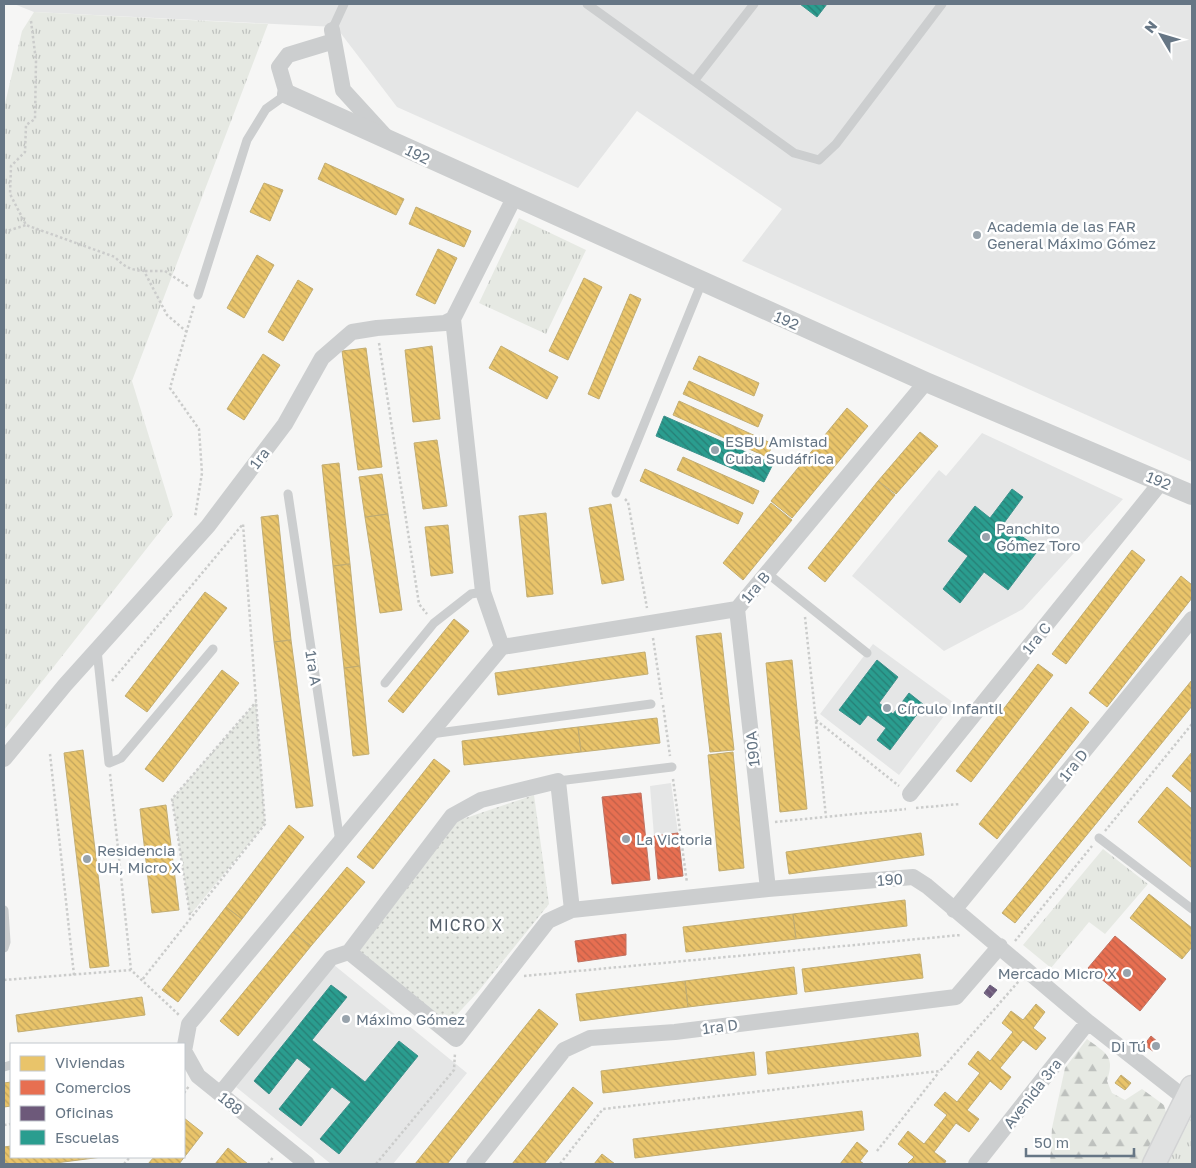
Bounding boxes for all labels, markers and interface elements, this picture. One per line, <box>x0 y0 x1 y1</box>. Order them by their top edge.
north arrow <box>1136 10 1186 60</box>
text: N <box>1140 17 1160 36</box>
street label: 192 <box>403 140 433 168</box>
place label: Academia de las FAR General Máximo Gómez <box>987 217 1156 252</box>
marker: Academia de las FAR General Máximo Gómez <box>971 229 983 241</box>
street label: 192 <box>772 307 802 333</box>
place label: ESBU Amistad Cuba Sudáfrica <box>725 432 834 467</box>
street label: 1ra <box>245 444 273 472</box>
marker: ESBU Amistad Cuba Sudáfrica <box>709 444 721 456</box>
street label: 192 <box>1144 467 1174 493</box>
place label: Panchito Gómez Toro <box>996 519 1081 554</box>
marker: Panchito Gómez Toro <box>980 531 992 543</box>
street label: 1ra B <box>737 568 773 606</box>
street label: 1ra C <box>1018 619 1054 657</box>
street label: 1ra A <box>302 649 326 687</box>
place label: Círculo Infantil <box>897 699 1003 717</box>
marker: Círculo Infantil <box>881 702 893 714</box>
street label: 190A <box>741 730 763 768</box>
street label: 1ra D <box>1055 745 1091 785</box>
place label: La Victoria <box>636 830 713 848</box>
marker: La Victoria <box>620 833 632 845</box>
place label: Residencia UH, Micro X <box>97 841 181 876</box>
marker: Residencia UH, Micro X <box>81 853 93 865</box>
street label: 190 <box>877 869 903 889</box>
district label: MICRO X <box>429 915 503 935</box>
place label: Mercado Micro X <box>998 964 1117 982</box>
marker: Mercado Micro X <box>1121 967 1133 979</box>
place label: Máximo Gómez <box>356 1010 465 1028</box>
marker: Máximo Gómez <box>340 1013 352 1025</box>
street label: 1ra D <box>701 1015 739 1037</box>
place label: Di Tú <box>1111 1037 1146 1055</box>
marker: Di Tú <box>1150 1040 1162 1052</box>
legend <box>10 1043 185 1158</box>
text: Viviendas <box>55 1053 125 1071</box>
street label: Avenida 3ra <box>999 1055 1065 1131</box>
text: Comercios <box>55 1078 131 1096</box>
street label: 188 <box>215 1088 247 1118</box>
text: Oficinas <box>55 1103 113 1121</box>
scale bar <box>1026 1126 1134 1158</box>
text: Escuelas <box>55 1128 119 1146</box>
text: 50 m <box>1034 1133 1069 1151</box>

